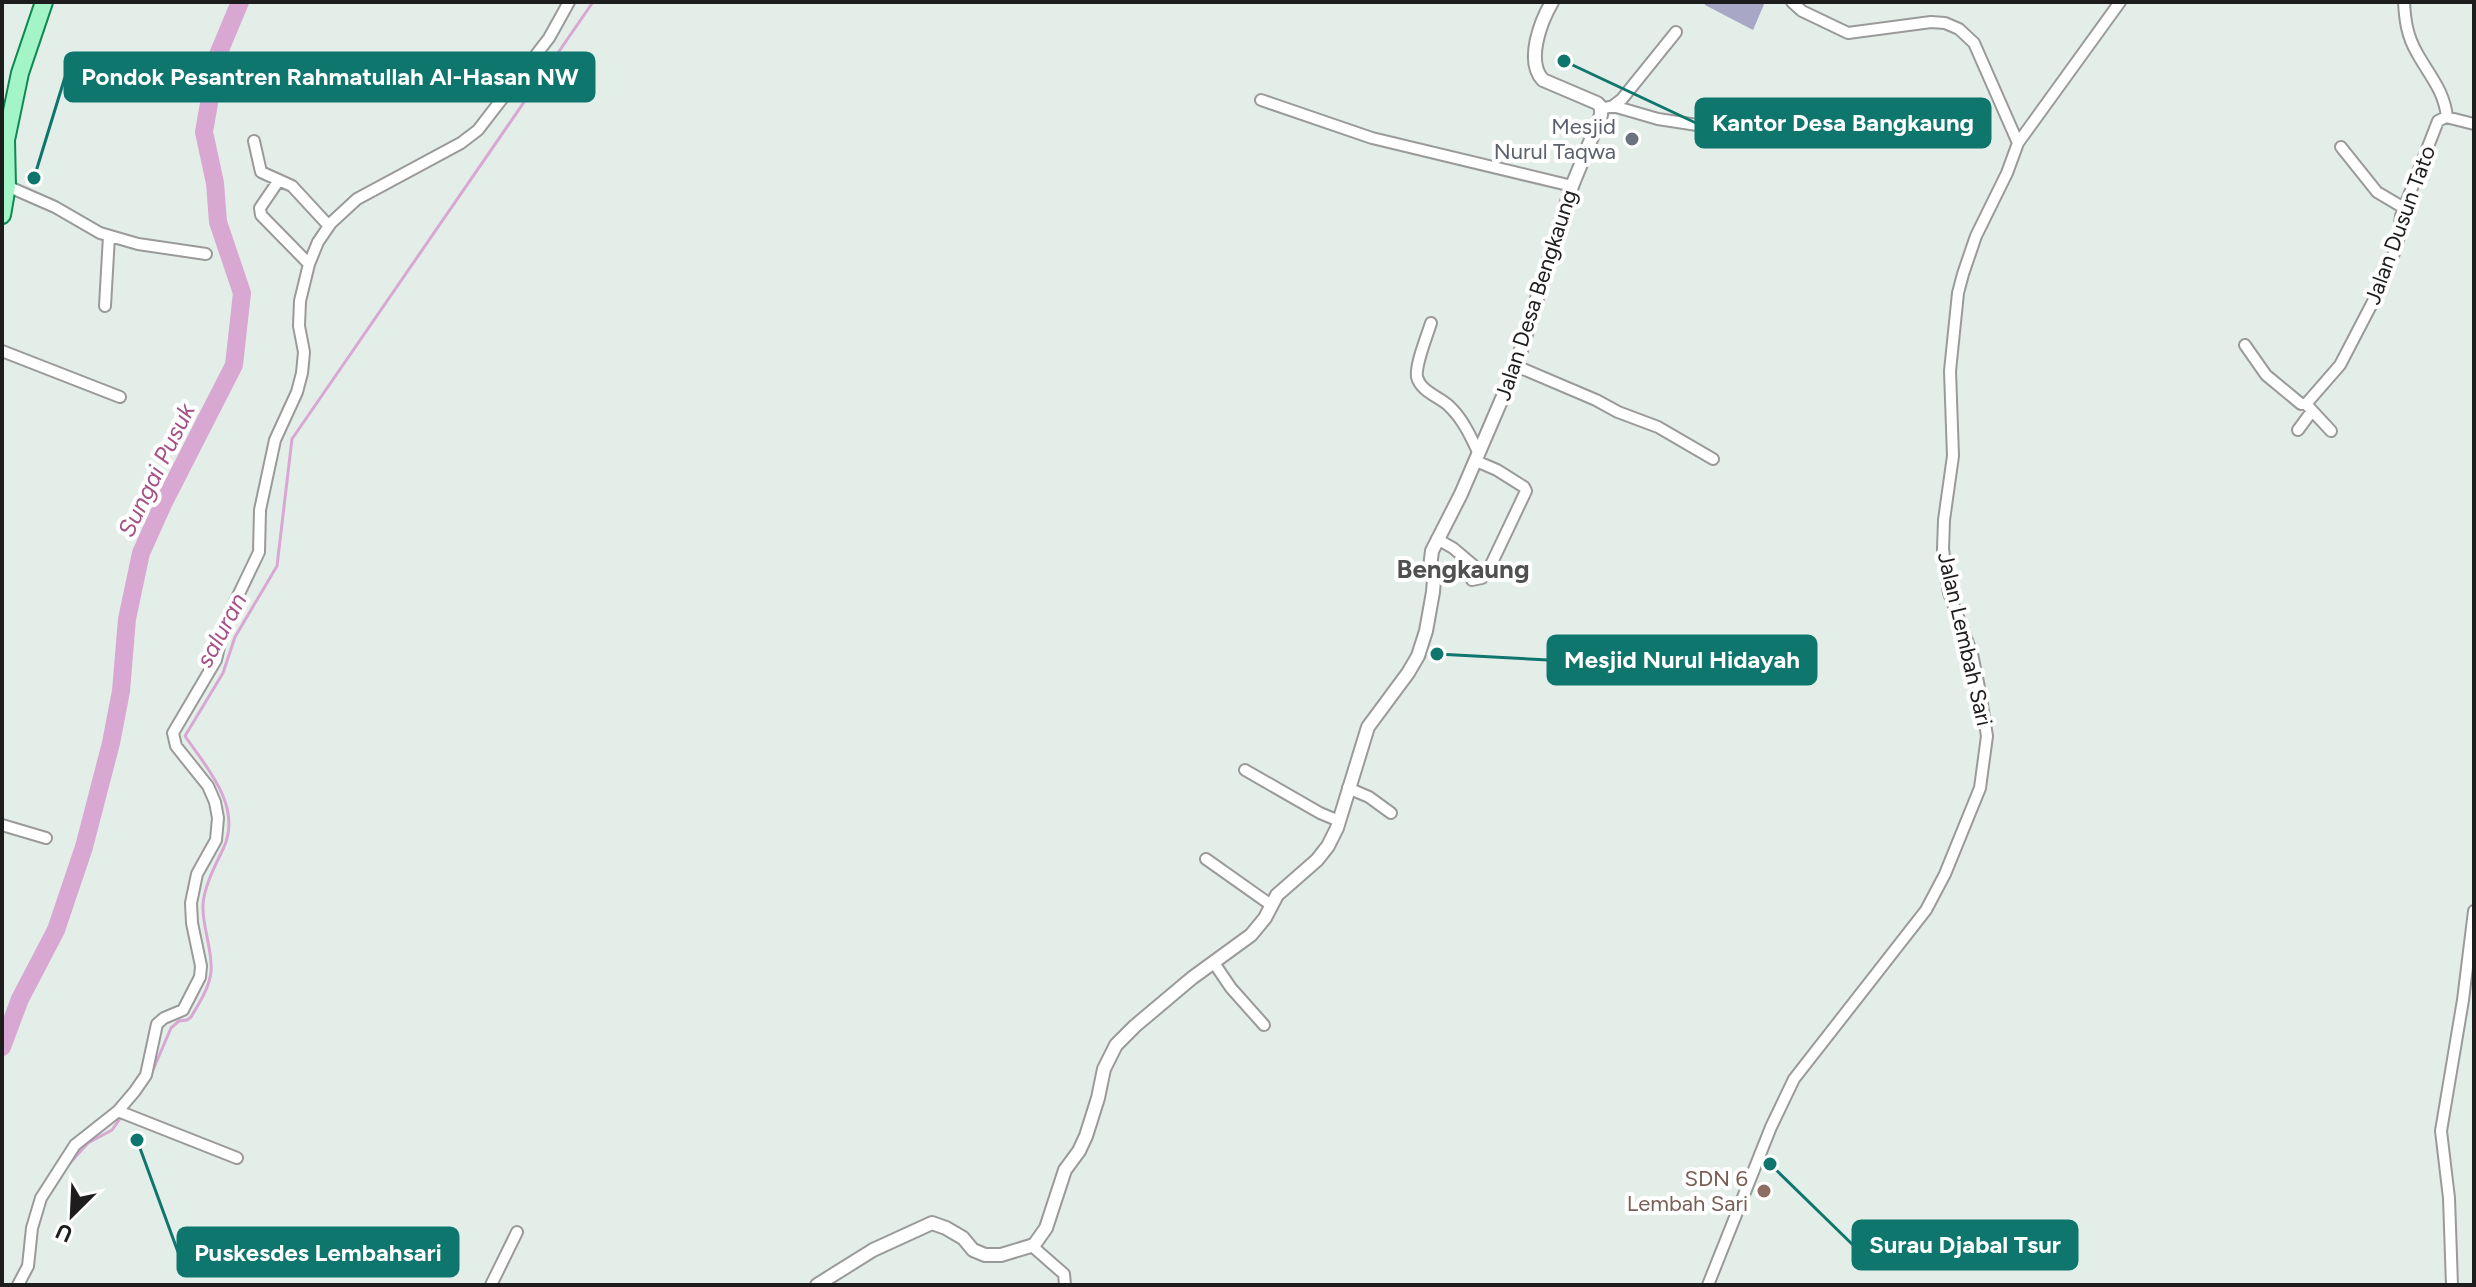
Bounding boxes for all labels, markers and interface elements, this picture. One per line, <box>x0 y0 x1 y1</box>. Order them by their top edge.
callout: Pondok Pesantren Rahmatullah Al-Hasan NW <box>65 53 594 101</box>
text: Pondok Pesantren Rahmatullah Al-Hasan NW <box>81 62 579 91</box>
callout: Kantor Desa Bangkaung <box>1696 99 1990 147</box>
text: Kantor Desa Bangkaung <box>1712 108 1974 137</box>
place label: Mesjid Nurul Taqwa <box>1494 113 1616 165</box>
marker: Mesjid Nurul Taqwa <box>1623 130 1641 148</box>
street label: Jalan Dusun Tato <box>2359 142 2441 308</box>
street label: Jalan Desa Bengkaung <box>1489 186 1583 404</box>
water label: Sungai Pusuk <box>111 397 201 541</box>
street label: Jalan Lembah Sari <box>1932 549 1998 729</box>
district label: Bengkaung <box>1396 553 1530 585</box>
water label: saluran <box>189 588 253 672</box>
callout: Mesjid Nurul Hidayah <box>1548 636 1816 684</box>
text: Mesjid Nurul Hidayah <box>1564 645 1800 674</box>
place label: SDN 6 Lembah Sari <box>1627 1165 1748 1217</box>
north arrow <box>32 1175 112 1255</box>
marker: SDN 6 Lembah Sari <box>1755 1182 1773 1200</box>
text: U <box>51 1217 77 1248</box>
callout: Surau Djabal Tsur <box>1853 1221 2077 1269</box>
callout: Puskesdes Lembahsari <box>178 1228 458 1276</box>
text: Surau Djabal Tsur <box>1869 1230 2061 1259</box>
text: Puskesdes Lembahsari <box>194 1238 442 1267</box>

